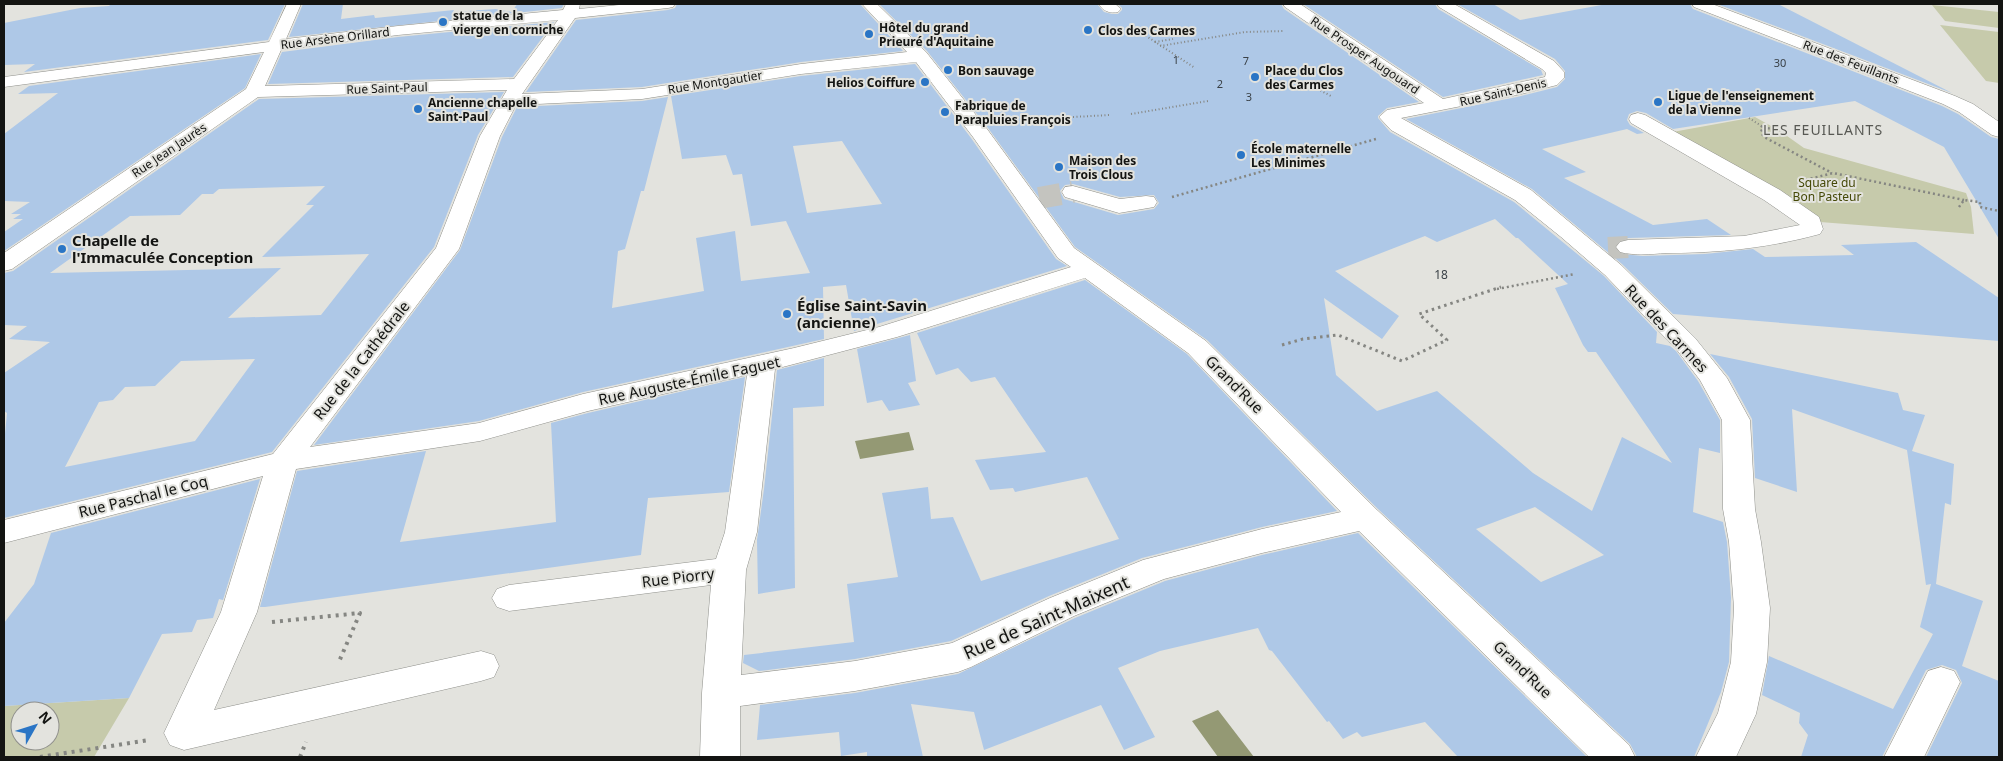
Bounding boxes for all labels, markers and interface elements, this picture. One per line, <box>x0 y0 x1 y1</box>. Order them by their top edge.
place label: statue de la vierge en corniche <box>453 7 563 38</box>
street label: Rue Prosper Augouard <box>1307 12 1423 98</box>
marker: statue de la vierge en corniche <box>437 16 449 28</box>
place label: Hôtel du grand Prieuré d'Aquitaine <box>879 19 994 50</box>
place label: Clos des Carmes <box>1098 22 1195 39</box>
street label: Rue Arsène Orillard <box>280 23 390 53</box>
marker: Clos des Carmes <box>1082 24 1094 36</box>
marker: Hôtel du grand Prieuré d'Aquitaine <box>863 28 875 40</box>
street label: Rue des Feuillants <box>1800 36 1902 88</box>
house number: 1 <box>1173 52 1179 67</box>
house number: 7 <box>1243 53 1249 68</box>
house number: 30 <box>1774 55 1786 70</box>
place label: Bon sauvage <box>958 62 1034 79</box>
place label: Place du Clos des Carmes <box>1265 62 1343 93</box>
marker: Bon sauvage <box>942 64 954 76</box>
street label: Rue Montgautier <box>667 66 763 98</box>
marker: Place du Clos des Carmes <box>1249 71 1261 83</box>
place label: Helios Coiffure <box>827 74 915 91</box>
street label: Rue Saint-Denis <box>1458 74 1548 110</box>
marker: Helios Coiffure <box>919 76 931 88</box>
house number: 2 <box>1217 76 1223 91</box>
street label: Rue Saint-Paul <box>346 78 428 98</box>
place label: Ligue de l'enseignement de la Vienne <box>1668 87 1814 118</box>
house number: 3 <box>1246 89 1252 104</box>
place label: Ancienne chapelle Saint-Paul <box>428 94 537 125</box>
marker: Ligue de l'enseignement de la Vienne <box>1652 96 1664 108</box>
place label: Fabrique de Parapluies François <box>955 97 1071 128</box>
marker: Ancienne chapelle Saint-Paul <box>412 103 424 115</box>
marker: Fabrique de Parapluies François <box>939 106 951 118</box>
street label: Rue Jean Jaurès <box>128 119 210 181</box>
district label: LES FEUILLANTS <box>1763 120 1883 139</box>
place label: École maternelle Les Minimes <box>1251 140 1351 171</box>
marker: École maternelle Les Minimes <box>1235 149 1247 161</box>
place label: Maison des Trois Clous <box>1069 152 1136 183</box>
marker: Maison des Trois Clous <box>1053 161 1065 173</box>
park label: Square du Bon Pasteur <box>1793 174 1861 205</box>
place label: Chapelle de l'Immaculée Conception <box>72 230 253 267</box>
marker: Chapelle de l'Immaculée Conception <box>56 243 68 255</box>
house number: 18 <box>1434 266 1448 283</box>
street label: Rue des Carmes <box>1621 280 1713 376</box>
place label: Église Saint-Savin (ancienne) <box>797 295 927 332</box>
street label: Rue de la Cathédrale <box>308 296 414 424</box>
marker: Église Saint-Savin (ancienne) <box>781 308 793 320</box>
street label: Rue Auguste-Émile Faguet <box>596 351 782 409</box>
street label: Grand'Rue <box>1202 351 1268 417</box>
street label: Rue Paschal le Coq <box>76 470 210 522</box>
street label: Rue Piorry <box>641 563 716 591</box>
street label: Rue de Saint-Maixent <box>959 569 1133 664</box>
street label: Grand'Rue <box>1489 636 1557 702</box>
north arrow <box>10 701 60 751</box>
text: N <box>35 707 56 728</box>

